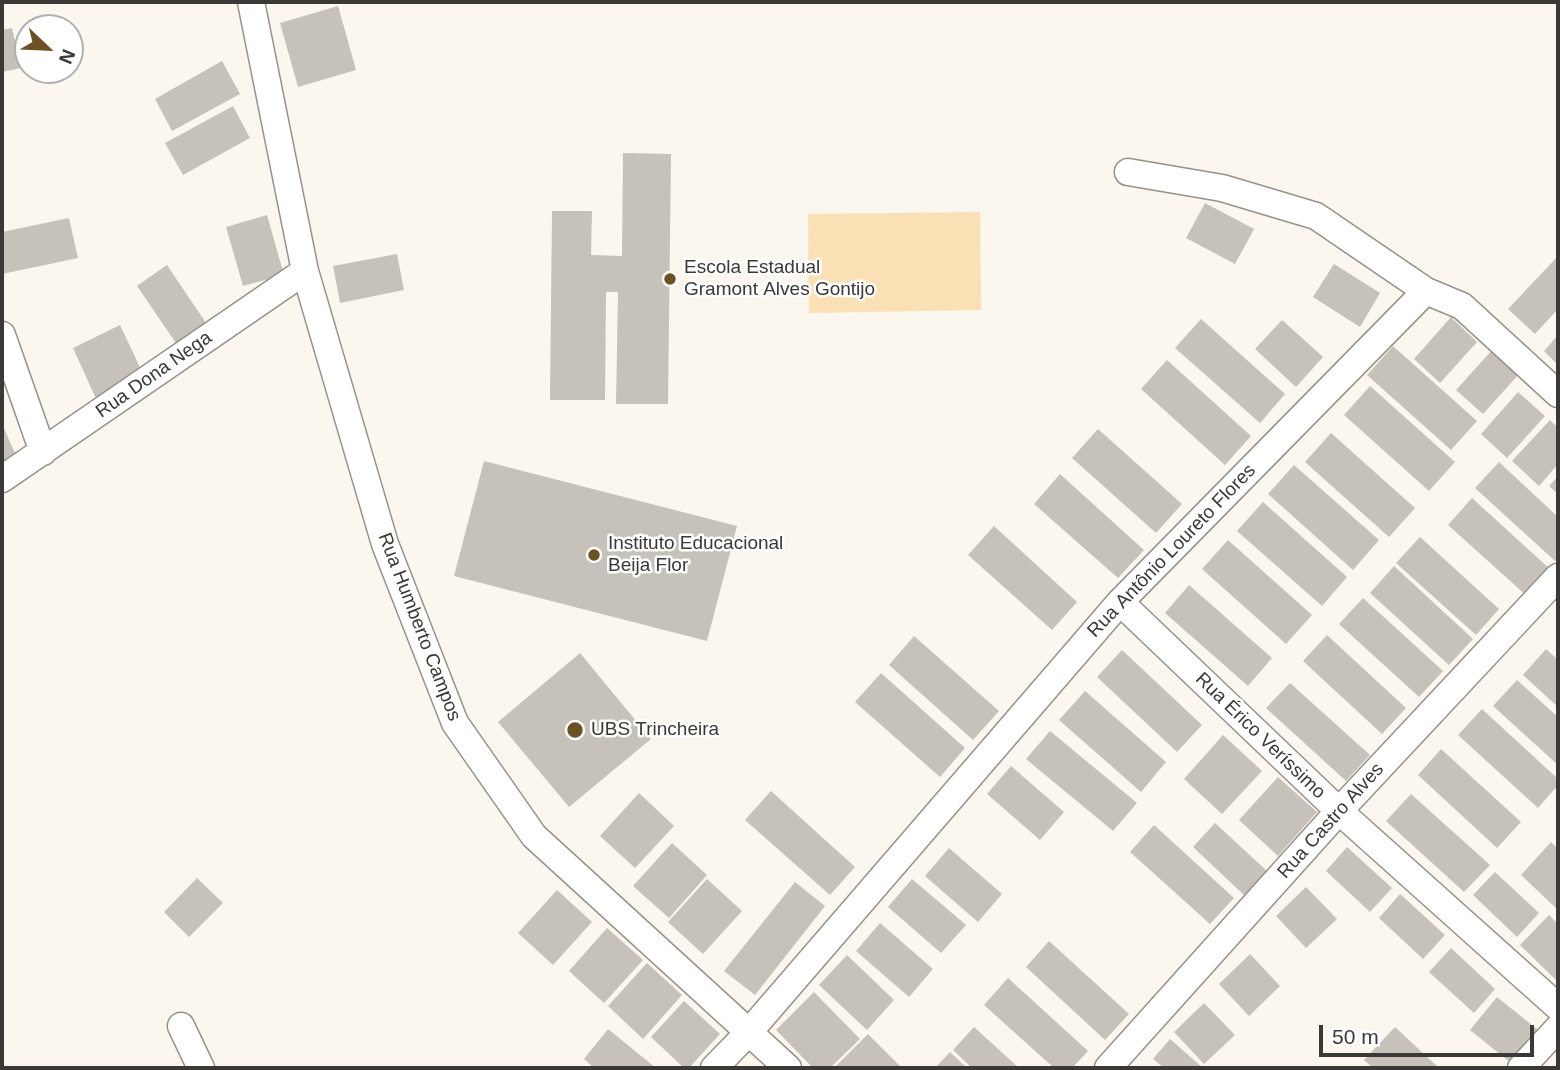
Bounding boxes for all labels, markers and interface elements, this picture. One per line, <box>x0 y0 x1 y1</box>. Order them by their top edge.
north arrow <box>14 14 84 84</box>
text: N <box>55 46 79 67</box>
place label: Escola Estadual Gramont Alves Gontijo <box>684 257 875 301</box>
marker: Escola Estadual Gramont Alves Gontijo <box>662 271 678 287</box>
street label: Rua Dona Nega <box>92 327 216 423</box>
street label: Rua Antônio Loureto Flores <box>1083 460 1261 642</box>
street label: Rua Humberto Campos <box>373 530 465 724</box>
place label: Instituto Educacional Beija Flor <box>608 533 783 577</box>
marker: Instituto Educacional Beija Flor <box>586 547 602 563</box>
street label: Rua Érico Veríssimo <box>1190 668 1330 804</box>
place label: UBS Trincheira <box>591 719 719 741</box>
marker: UBS Trincheira <box>565 720 585 740</box>
street label: Rua Castro Alves <box>1273 758 1389 884</box>
scale bar <box>1322 1010 1537 1054</box>
text: 50 m <box>1332 1025 1379 1048</box>

